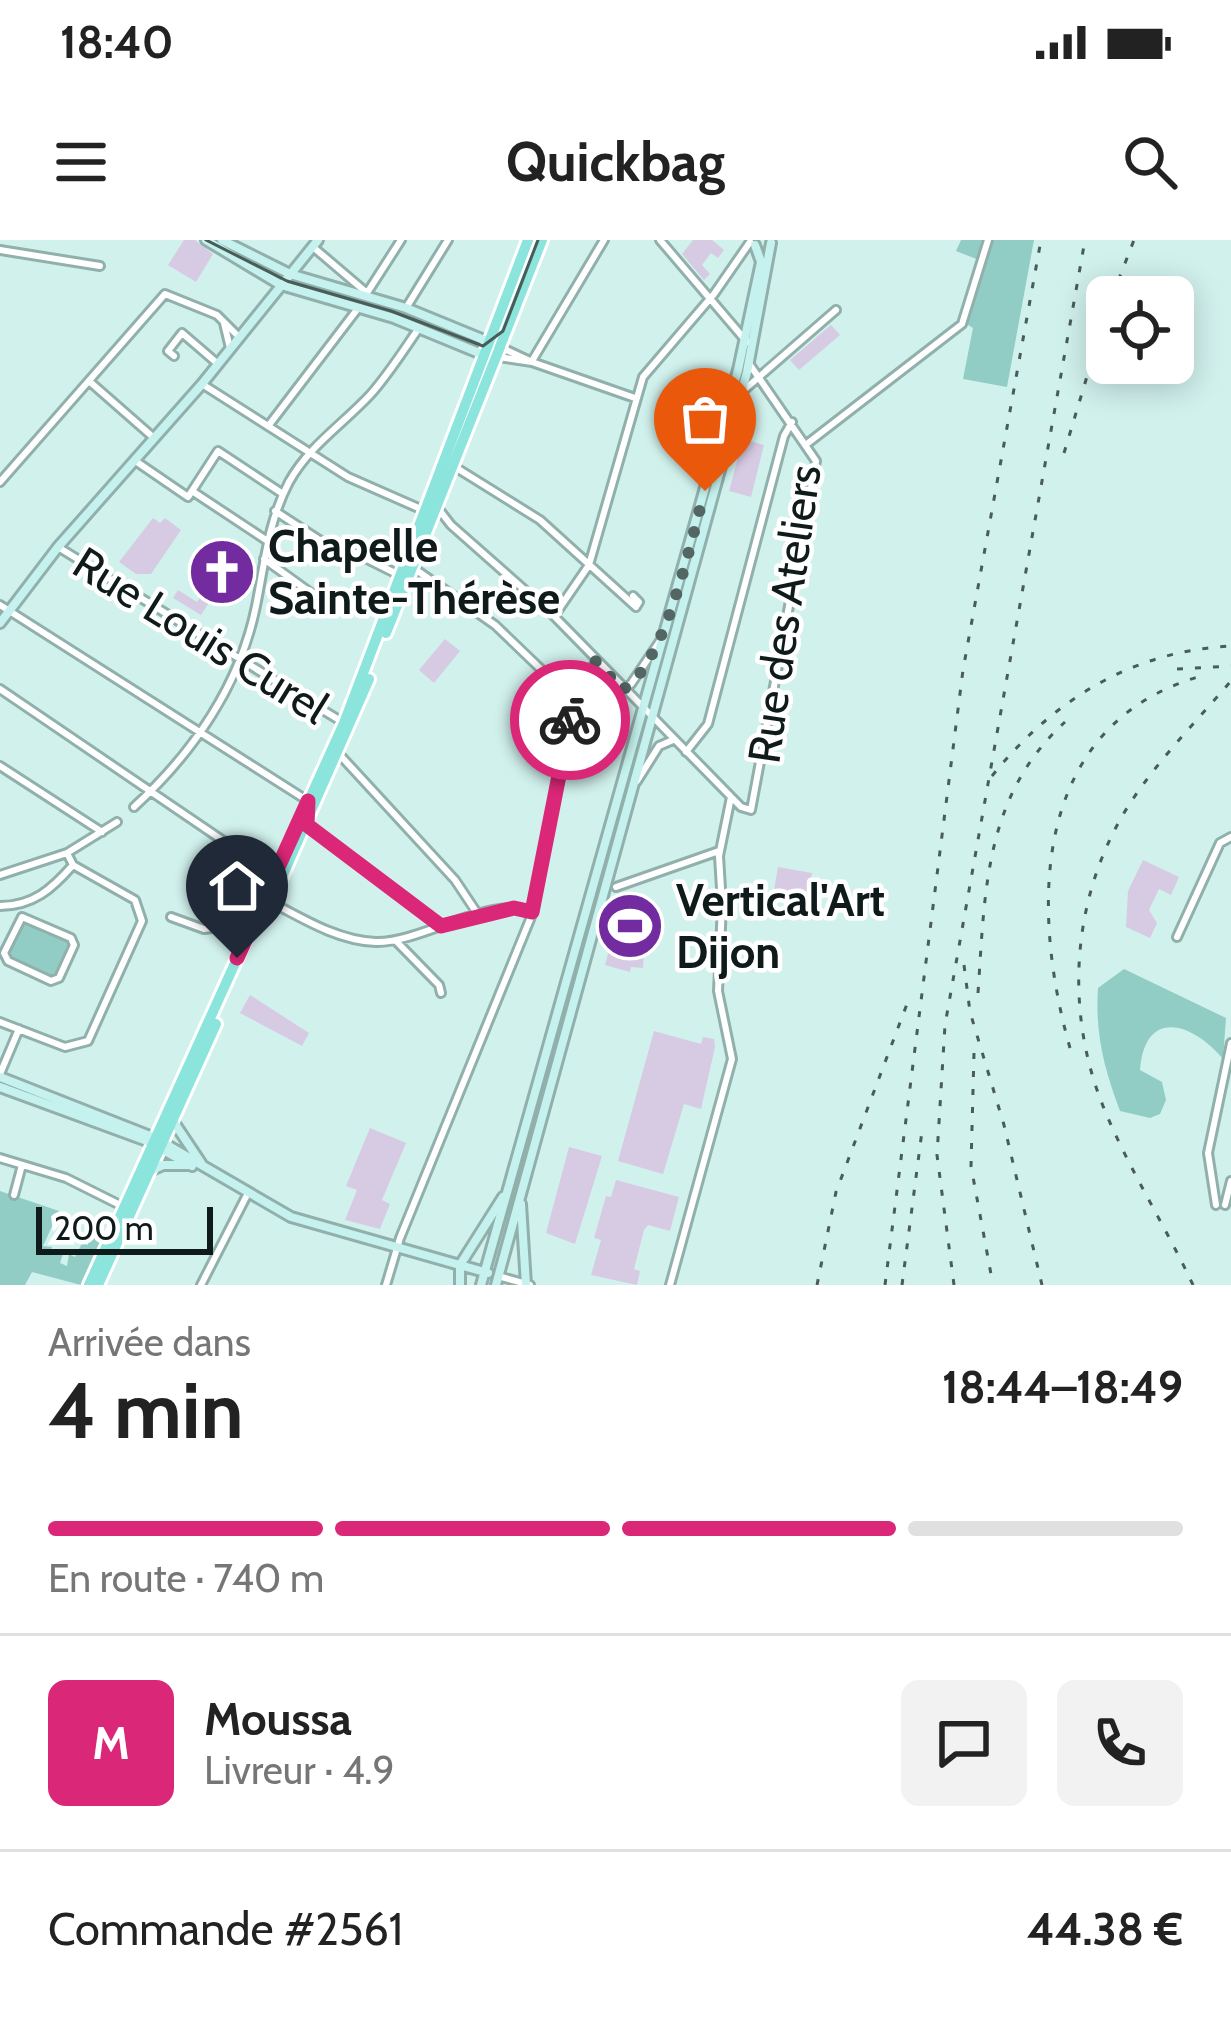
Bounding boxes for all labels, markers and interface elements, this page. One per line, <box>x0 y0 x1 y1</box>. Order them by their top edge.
text: 18:40 <box>60 15 174 69</box>
icon: menu <box>48 129 114 195</box>
text: Quickbag <box>506 129 725 195</box>
icon: search <box>1117 129 1183 195</box>
map controls <box>1086 276 1194 384</box>
button: locate <box>1086 276 1194 384</box>
pin <box>654 368 756 491</box>
icon: bag <box>672 386 738 452</box>
street label: Rue des Ateliers <box>736 461 832 767</box>
place label: Chapelle Sainte-Thérèse <box>268 519 560 625</box>
street label: Rue Louis Curel <box>64 535 339 735</box>
church icon: Chapelle Sainte-Thérèse <box>187 537 257 607</box>
courier <box>510 660 630 780</box>
icon: bike <box>537 687 603 753</box>
pin <box>186 835 288 958</box>
icon: home <box>204 853 270 919</box>
place label: Vertical'Art Dijon <box>676 873 885 979</box>
sports icon: Vertical'Art Dijon <box>595 891 665 961</box>
scale bar <box>36 1201 213 1254</box>
text: 200 m <box>54 1208 154 1248</box>
text: Arrivée dans <box>48 1318 251 1366</box>
text: 18:44–18:49 <box>942 1360 1183 1414</box>
text: 4 min <box>48 1363 244 1458</box>
text: En route · 740 m <box>48 1554 324 1602</box>
button: chat <box>901 1680 1027 1806</box>
button: phone <box>1057 1680 1183 1806</box>
text: Moussa <box>204 1692 352 1746</box>
text: M <box>92 1716 130 1770</box>
text: Livreur · 4.9 <box>204 1746 395 1794</box>
text: Commande #2561 <box>48 1902 403 1956</box>
text: 44.38 € <box>1027 1902 1183 1956</box>

